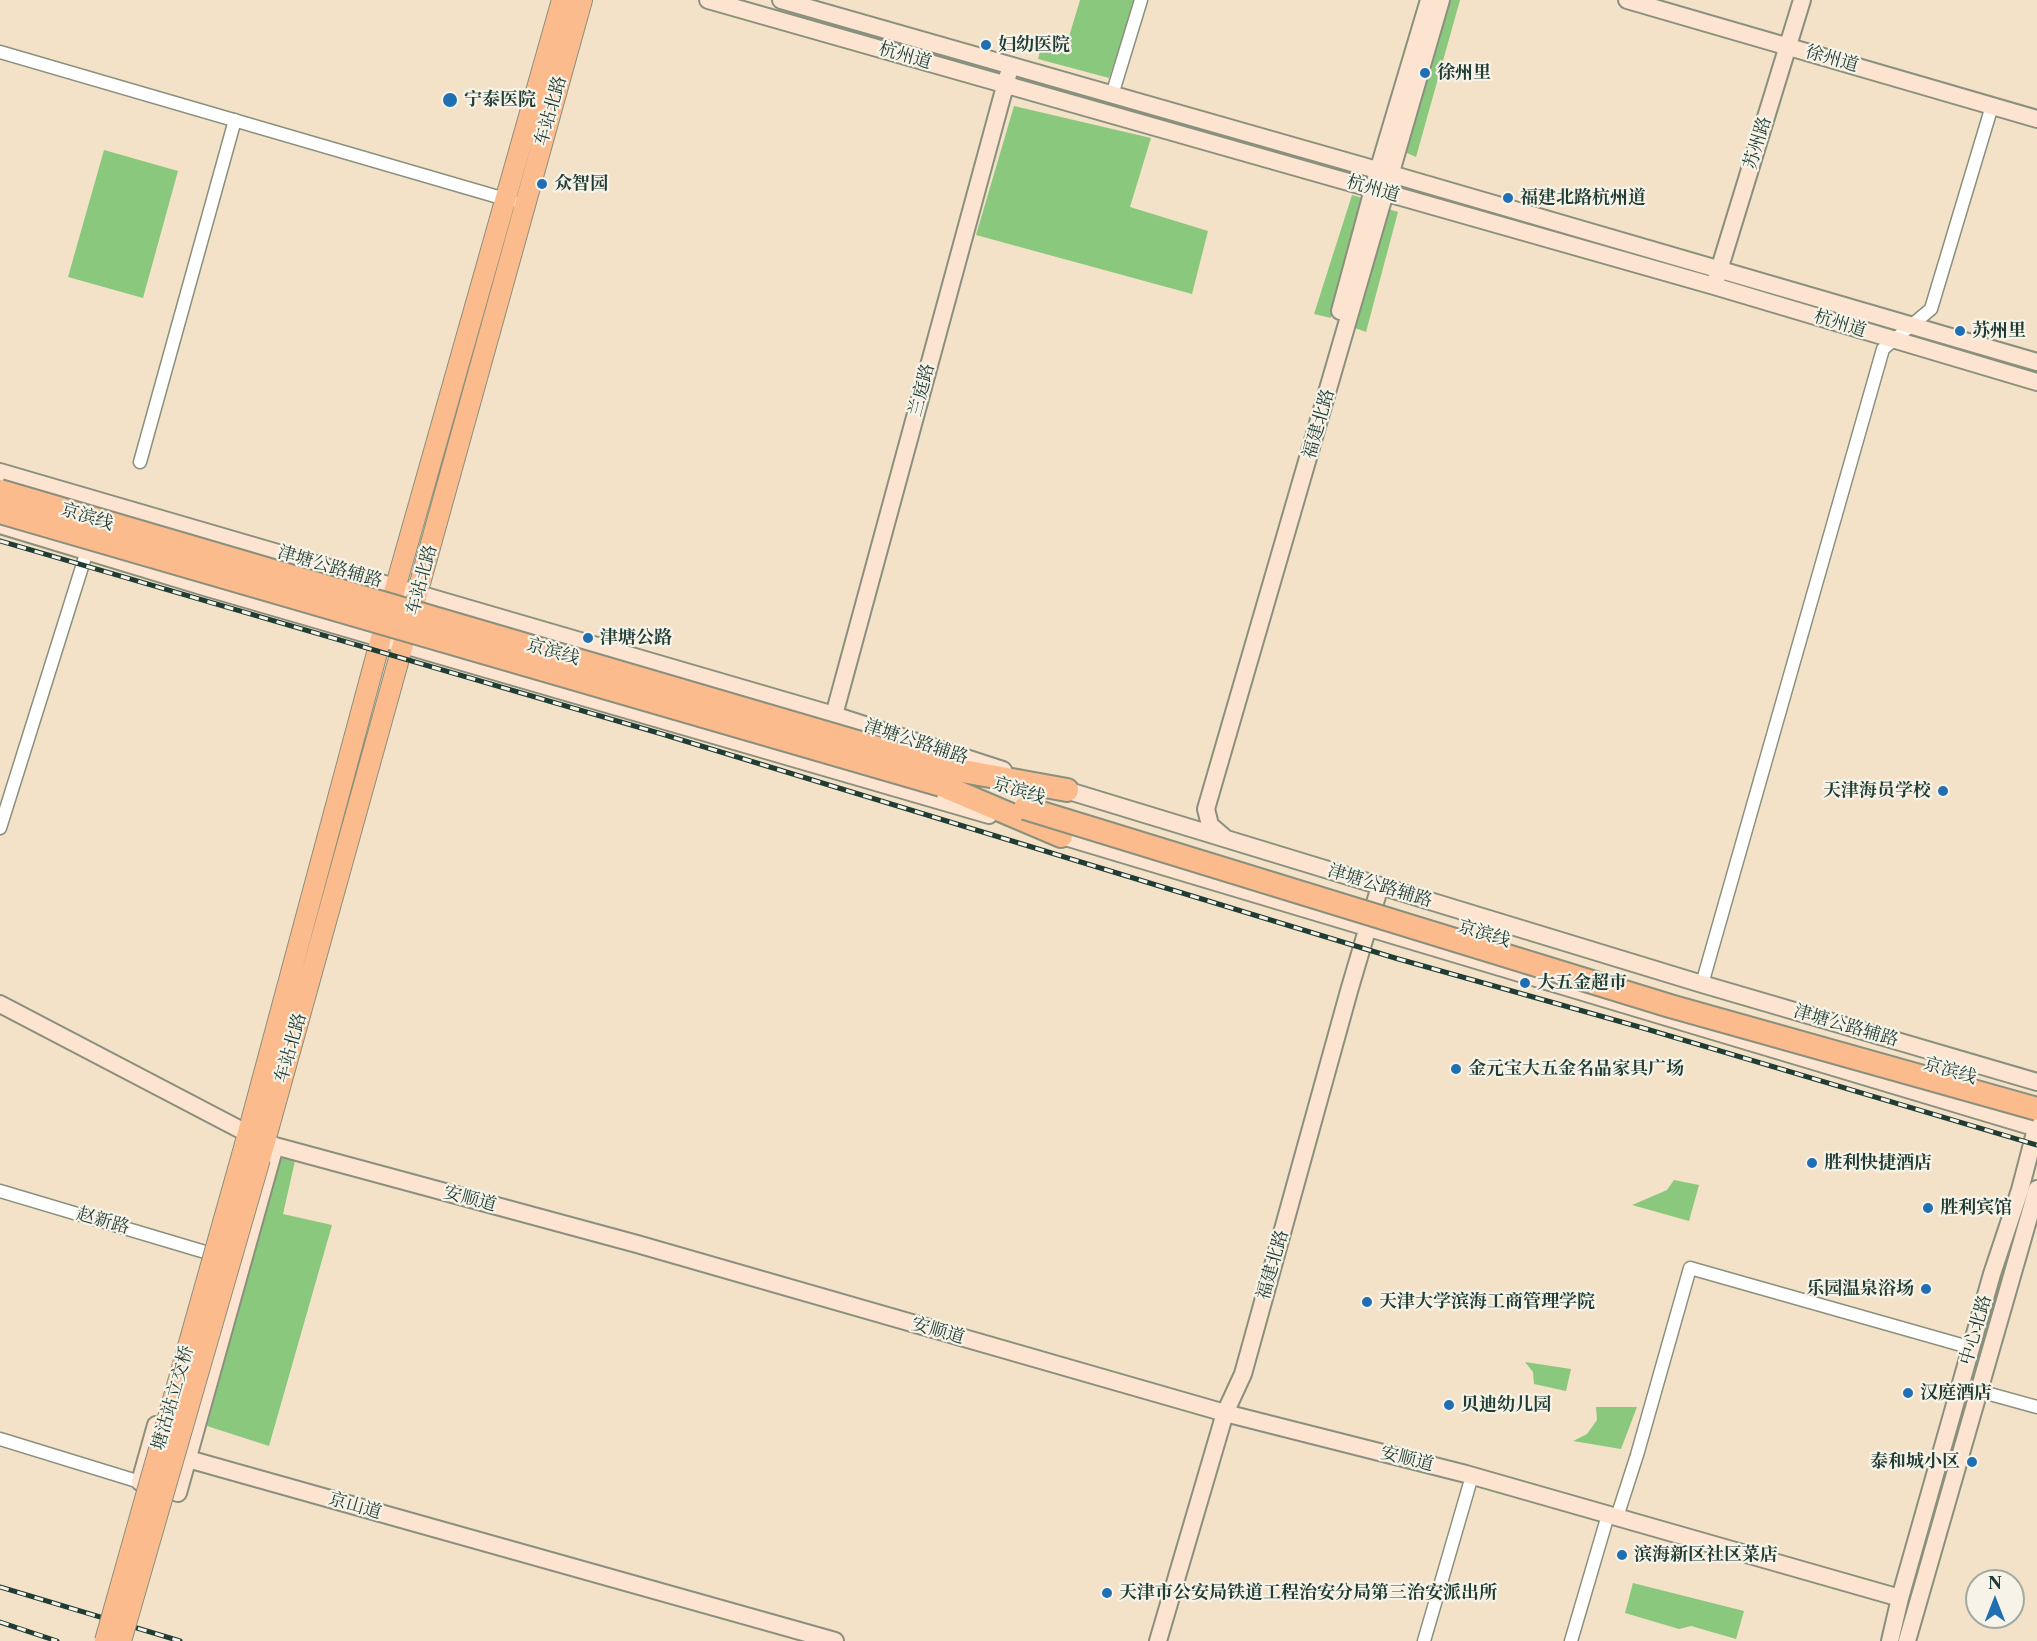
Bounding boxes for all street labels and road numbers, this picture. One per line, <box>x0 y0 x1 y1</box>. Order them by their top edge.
street label: 杭州道 <box>876 38 934 74</box>
street label: 徐州道 <box>1803 41 1861 77</box>
street label: 车站北路 <box>531 73 571 149</box>
street label: 苏州路 <box>1740 114 1776 172</box>
street label: 杭州道 <box>1344 171 1402 207</box>
street label: 杭州道 <box>1811 306 1869 342</box>
street label: 兰庭路 <box>905 361 939 419</box>
street label: 福建北路 <box>1299 386 1339 462</box>
street label: 京滨线 <box>58 499 116 535</box>
street label: 津塘公路辅路 <box>275 542 385 592</box>
street label: 车站北路 <box>402 542 442 618</box>
street label: 京滨线 <box>524 634 582 670</box>
street label: 津塘公路辅路 <box>861 715 971 769</box>
street label: 京滨线 <box>990 773 1048 809</box>
street label: 津塘公路辅路 <box>1325 860 1435 912</box>
street label: 京滨线 <box>1455 916 1513 952</box>
street label: 津塘公路辅路 <box>1791 1001 1901 1051</box>
street label: 车站北路 <box>271 1010 311 1086</box>
street label: 京滨线 <box>1921 1053 1979 1089</box>
street label: 安顺道 <box>441 1182 499 1216</box>
street label: 赵新路 <box>74 1203 132 1239</box>
street label: 福建北路 <box>1253 1227 1293 1303</box>
street label: 中心北路 <box>1956 1292 1996 1368</box>
street label: 安顺道 <box>909 1313 967 1349</box>
street label: 塘沽站立交桥 <box>148 1343 198 1453</box>
street label: 安顺道 <box>1378 1442 1436 1476</box>
street label: 京山道 <box>326 1488 384 1524</box>

